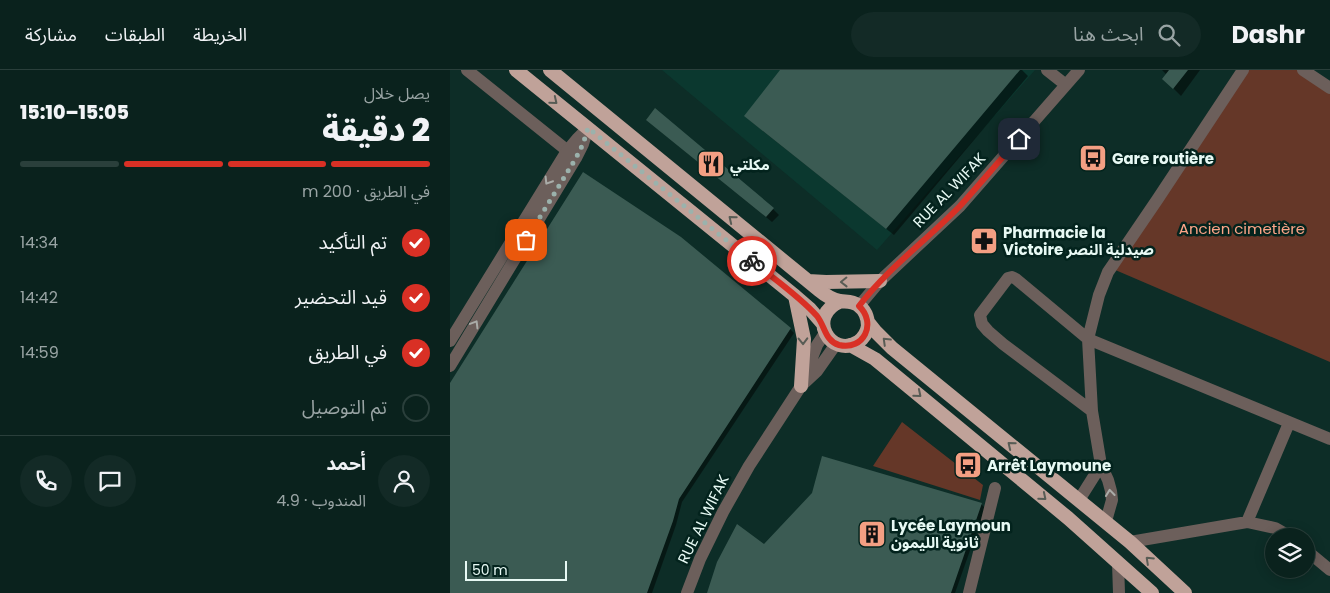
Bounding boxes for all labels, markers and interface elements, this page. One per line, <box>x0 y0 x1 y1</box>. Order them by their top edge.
search box <box>851 12 1201 57</box>
text: Dashr <box>1231 18 1305 51</box>
text: ابحث هنا <box>1073 21 1143 48</box>
icon: search <box>1155 21 1183 49</box>
text: مشاركة <box>25 22 77 47</box>
text: الطبقات <box>105 22 165 47</box>
text: الخريطة <box>193 22 247 47</box>
text: يصل خلال <box>364 82 430 105</box>
one-way arrow <box>548 95 557 103</box>
text: 15:05–15:10 <box>20 99 129 126</box>
text: 2 دقيقة <box>322 107 430 152</box>
pin <box>998 118 1040 160</box>
icon: home <box>1005 125 1033 153</box>
bus stop icon: Gare routière <box>1078 143 1108 173</box>
street label: RUE AL WIFAK <box>908 148 990 232</box>
place label: Gare routière <box>1112 148 1214 169</box>
restaurant icon: مكلتي <box>696 149 726 179</box>
place label: مكلتي <box>730 154 770 176</box>
one-way arrow <box>545 175 555 184</box>
text: في الطريق · 200 m <box>302 180 430 203</box>
one-way arrow <box>729 216 738 225</box>
park label: Ancien cimetière <box>1179 218 1305 239</box>
pin <box>505 219 547 261</box>
place label: Pharmacie la Victoire صيدلية النصر <box>1003 222 1154 260</box>
icon: bag <box>512 226 540 254</box>
pharmacy icon: Pharmacie la Victoire صيدلية النصر <box>969 226 999 256</box>
text: تم التأكيد <box>319 229 387 256</box>
icon: check <box>402 229 430 257</box>
text: 14:34 <box>20 231 58 254</box>
courier <box>727 236 777 286</box>
icon: bike <box>738 247 766 275</box>
one-way arrow <box>840 277 848 287</box>
text: قيد التحضير <box>295 284 387 311</box>
icon: check <box>402 284 430 312</box>
text: 14:42 <box>20 286 58 309</box>
one-way arrow <box>469 321 479 330</box>
one-way arrow <box>798 337 808 345</box>
one-way arrow <box>882 338 891 347</box>
text: في الطريق <box>309 339 387 366</box>
icon: check <box>402 339 430 367</box>
text: 14:59 <box>20 341 59 364</box>
one-way arrow <box>912 388 921 397</box>
text: تم التوصيل <box>302 394 387 421</box>
one-way arrow <box>1008 442 1017 450</box>
text: أحمد <box>326 450 366 477</box>
bus stop icon: Arrêt Laymoune <box>953 450 983 480</box>
button: phone <box>20 455 72 507</box>
button: chat <box>84 455 136 507</box>
button: person <box>378 455 430 507</box>
place label: Arrêt Laymoune <box>987 455 1111 476</box>
street label: RUE AL WIFAK <box>672 471 734 567</box>
one-way arrow <box>1105 488 1116 496</box>
text: المندوب · 4.9 <box>276 489 366 512</box>
one-way arrow <box>1037 492 1046 500</box>
place label: Lycée Laymoun ثانوية الليمون <box>891 515 1011 553</box>
building icon: Lycée Laymoun ثانوية الليمون <box>857 519 887 549</box>
map controls <box>1265 528 1315 578</box>
button: layers <box>1265 528 1315 578</box>
one-way arrow <box>1146 557 1155 566</box>
scale bar <box>465 558 568 581</box>
text: 50 m <box>472 560 508 580</box>

